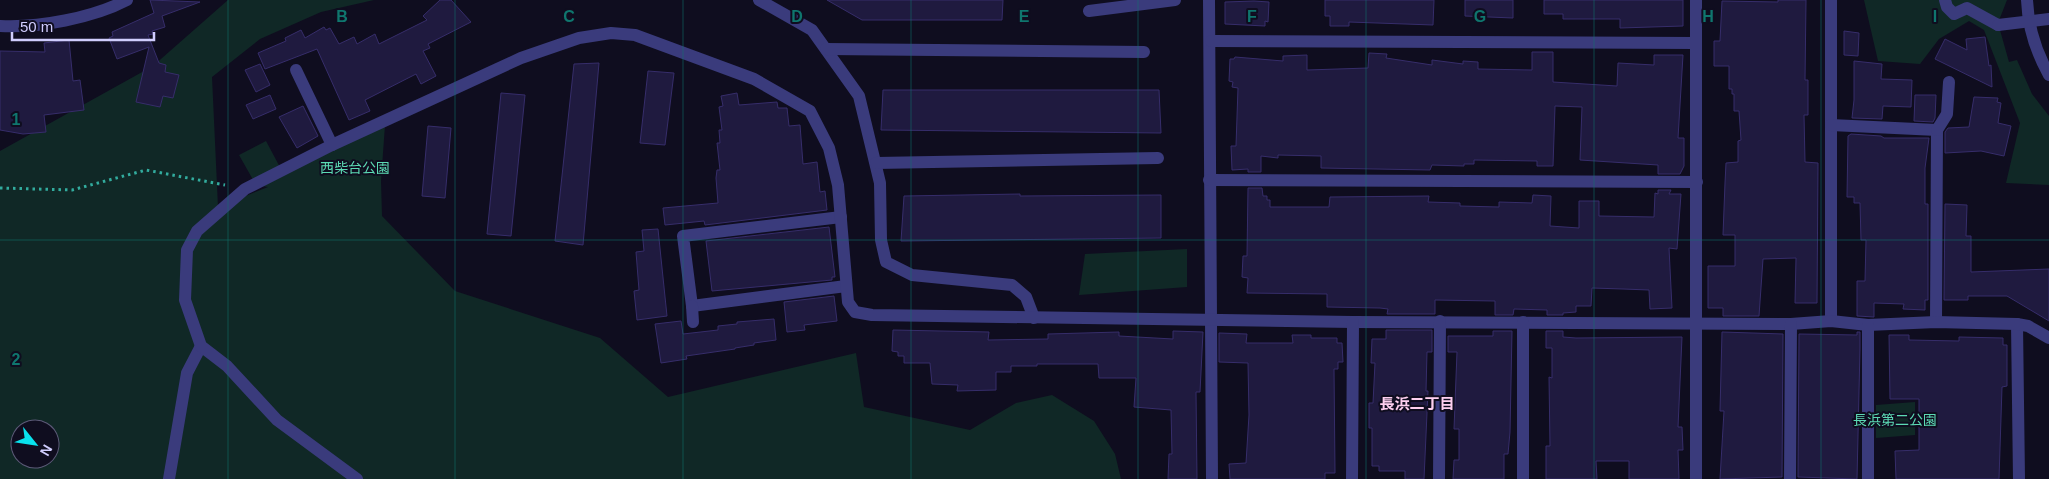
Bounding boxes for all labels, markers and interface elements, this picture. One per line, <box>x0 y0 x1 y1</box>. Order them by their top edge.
text: B <box>336 8 348 25</box>
text: C <box>563 8 575 25</box>
text: D <box>791 8 803 25</box>
text: E <box>1019 8 1030 25</box>
text: F <box>1247 8 1257 25</box>
text: G <box>1474 8 1486 25</box>
text: H <box>1702 8 1714 25</box>
text: I <box>1933 8 1937 25</box>
scale bar <box>12 10 155 42</box>
text: 50 m <box>20 18 53 35</box>
text: 1 <box>12 111 21 128</box>
park label: 西柴台公園 <box>320 160 390 176</box>
text: 2 <box>12 351 21 368</box>
district label: 長浜二丁目 <box>1379 395 1455 412</box>
park label: 長浜第二公園 <box>1853 412 1937 428</box>
north arrow <box>10 419 60 469</box>
text: N <box>37 442 56 459</box>

